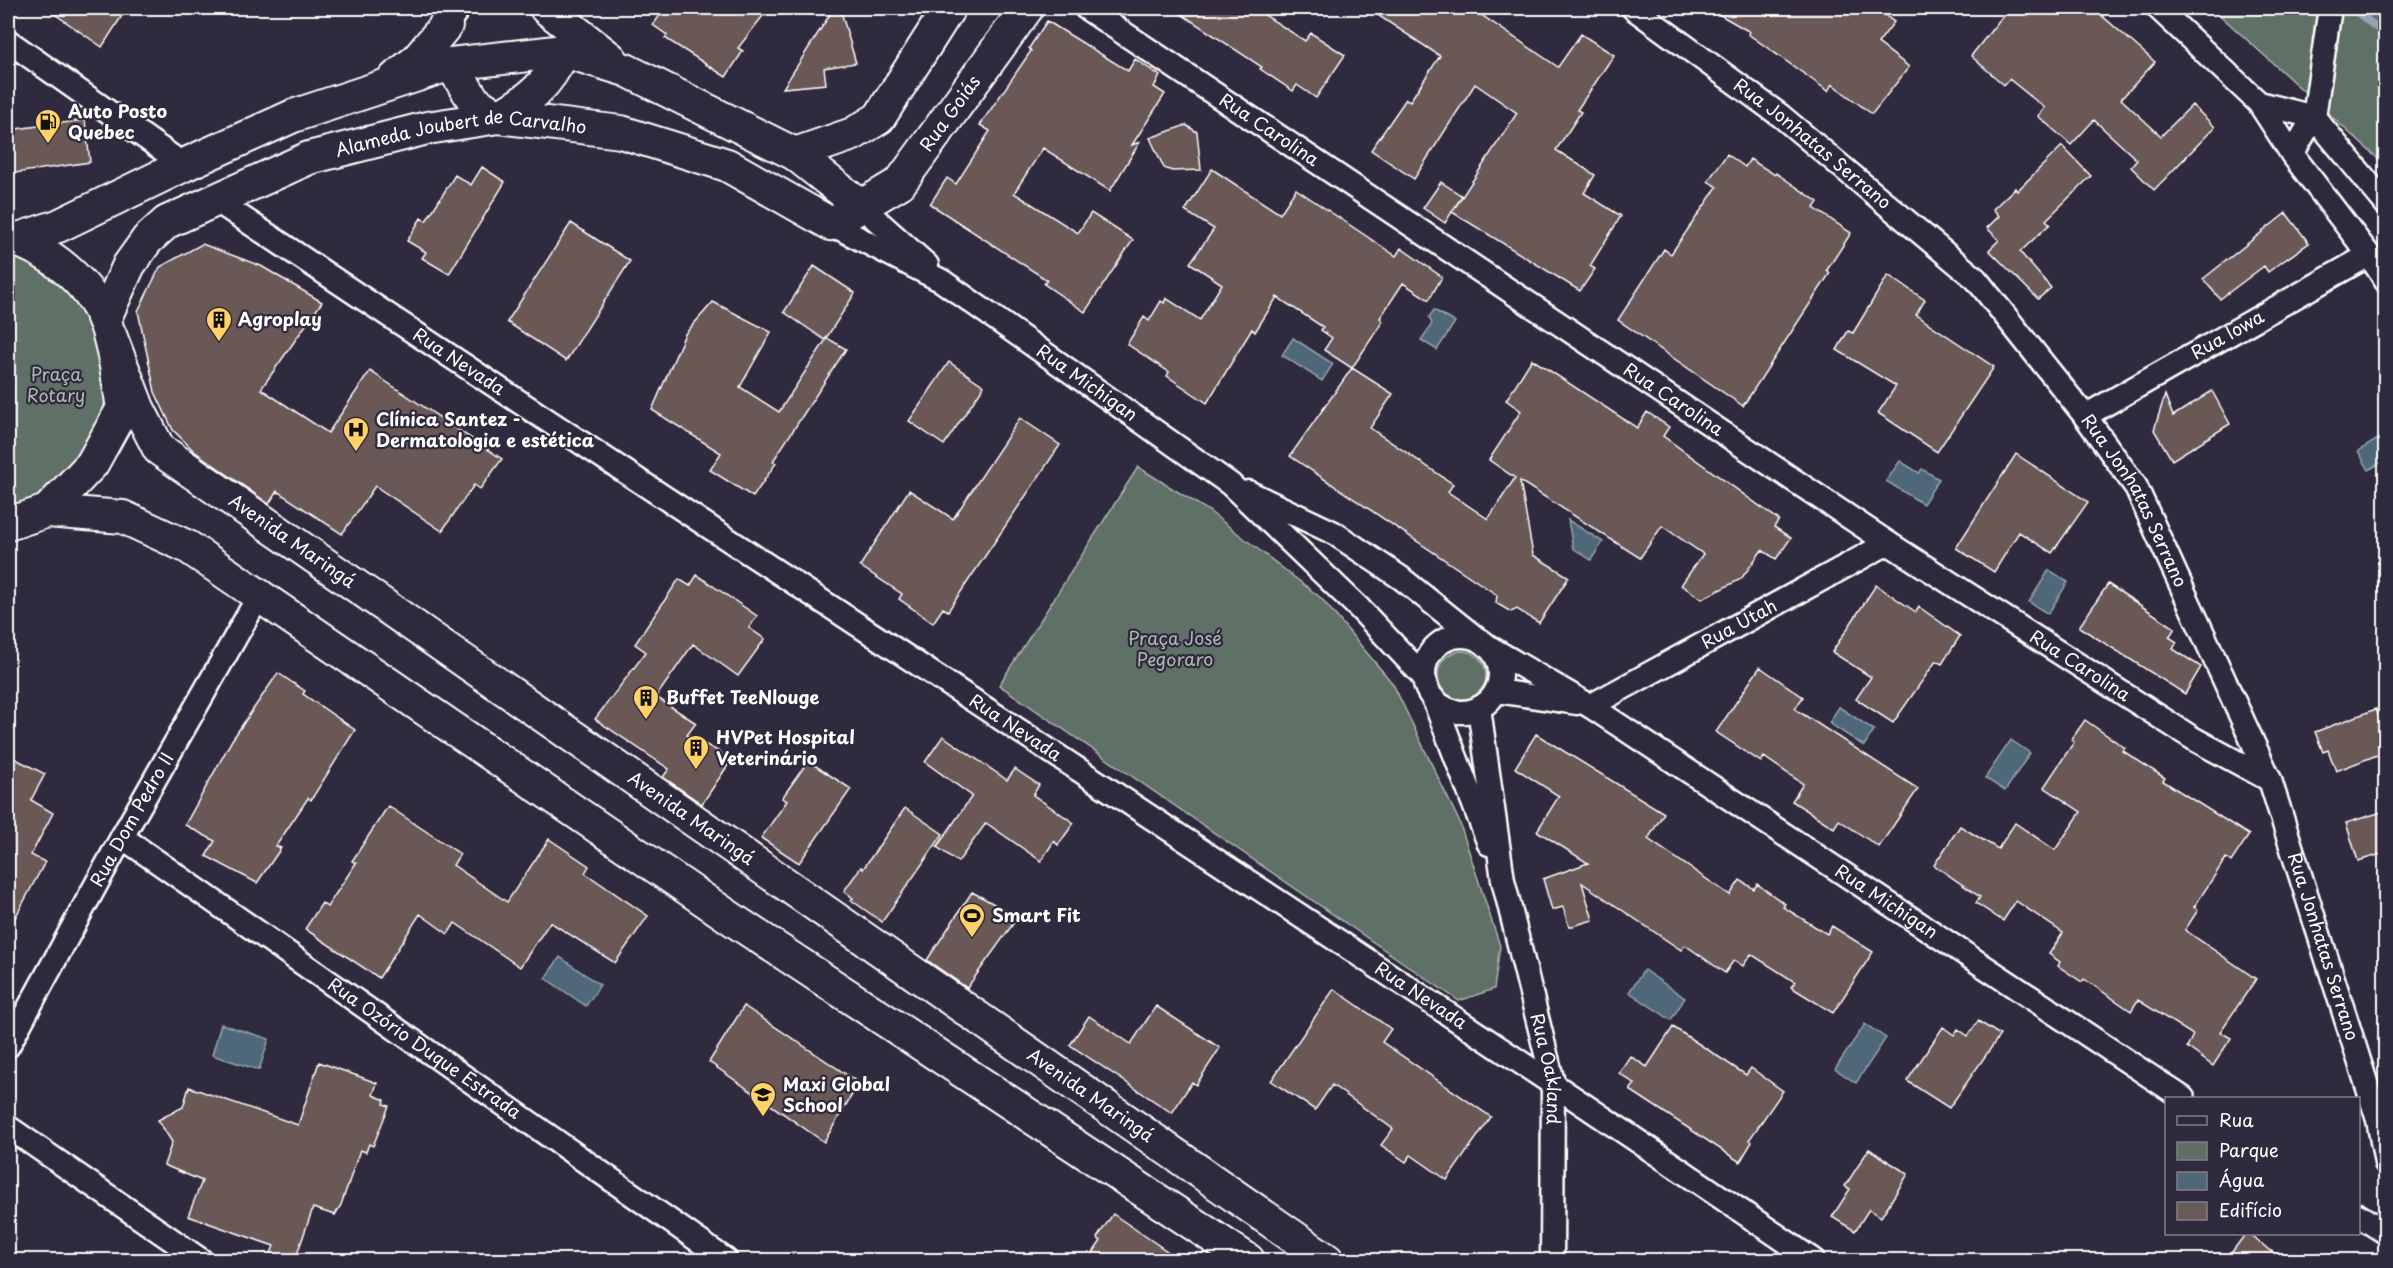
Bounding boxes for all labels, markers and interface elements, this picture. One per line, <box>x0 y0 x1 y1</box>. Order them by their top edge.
street label: Rua Goiás <box>912 69 986 157</box>
street label: Rua Jonhatas Serrano <box>1729 71 1898 215</box>
street label: Rua Carolina <box>1214 86 1326 172</box>
place label: Auto Posto Quebec <box>68 97 167 145</box>
street label: Alameda Joubert de Carvalho <box>332 102 588 163</box>
fuel station icon: Auto Posto Quebec <box>33 107 63 145</box>
street label: Rua Iowa <box>2185 302 2269 365</box>
building icon: Agroplay <box>204 305 234 343</box>
place label: Agroplay <box>238 305 322 332</box>
street label: Rua Nevada <box>408 320 512 401</box>
street label: Rua Michigan <box>1032 337 1144 427</box>
street label: Rua Carolina <box>1619 355 1730 442</box>
park label: Praça Rotary <box>27 360 85 408</box>
place label: Clínica Santez - Dermatologia e estética <box>376 405 595 453</box>
street label: Rua Jonhatas Serrano <box>2076 408 2195 591</box>
hospital icon: Clínica Santez - Dermatologia e estética <box>341 415 371 453</box>
street label: Avenida Maringá <box>224 487 362 594</box>
street label: Rua Utah <box>1696 591 1781 655</box>
street label: Rua Carolina <box>2025 622 2137 707</box>
park label: Praça José Pegoraro <box>1128 624 1222 672</box>
building icon: Buffet TeeNlouge <box>631 683 661 721</box>
place label: Buffet TeeNlouge <box>666 683 820 710</box>
street label: Rua Nevada <box>964 686 1068 767</box>
place label: HVPet Hospital Veterinário <box>716 723 855 771</box>
building icon: HVPet Hospital Veterinário <box>681 733 711 771</box>
street label: Rua Dom Pedro II <box>82 747 179 891</box>
street label: Avenida Maringá <box>623 764 761 871</box>
street label: Rua Jonhatas Serrano <box>2282 849 2367 1044</box>
street label: Rua Michigan <box>1830 857 1944 944</box>
sports icon: Smart Fit <box>957 901 987 939</box>
place label: Smart Fit <box>992 901 1081 928</box>
street label: Rua Nevada <box>1370 954 1474 1035</box>
street label: Rua Ozório Duque Estrada <box>323 970 528 1125</box>
street label: Rua Oakland <box>1525 1010 1569 1125</box>
street label: Avenida Maringá <box>1022 1041 1160 1148</box>
place label: Maxi Global School <box>783 1070 890 1118</box>
school or university icon: Maxi Global School <box>748 1080 778 1118</box>
legend <box>2165 1097 2360 1235</box>
text: Rua <box>2219 1106 2254 1133</box>
text: Parque <box>2219 1136 2279 1163</box>
text: Água <box>2219 1166 2265 1193</box>
text: Edifício <box>2219 1196 2282 1223</box>

